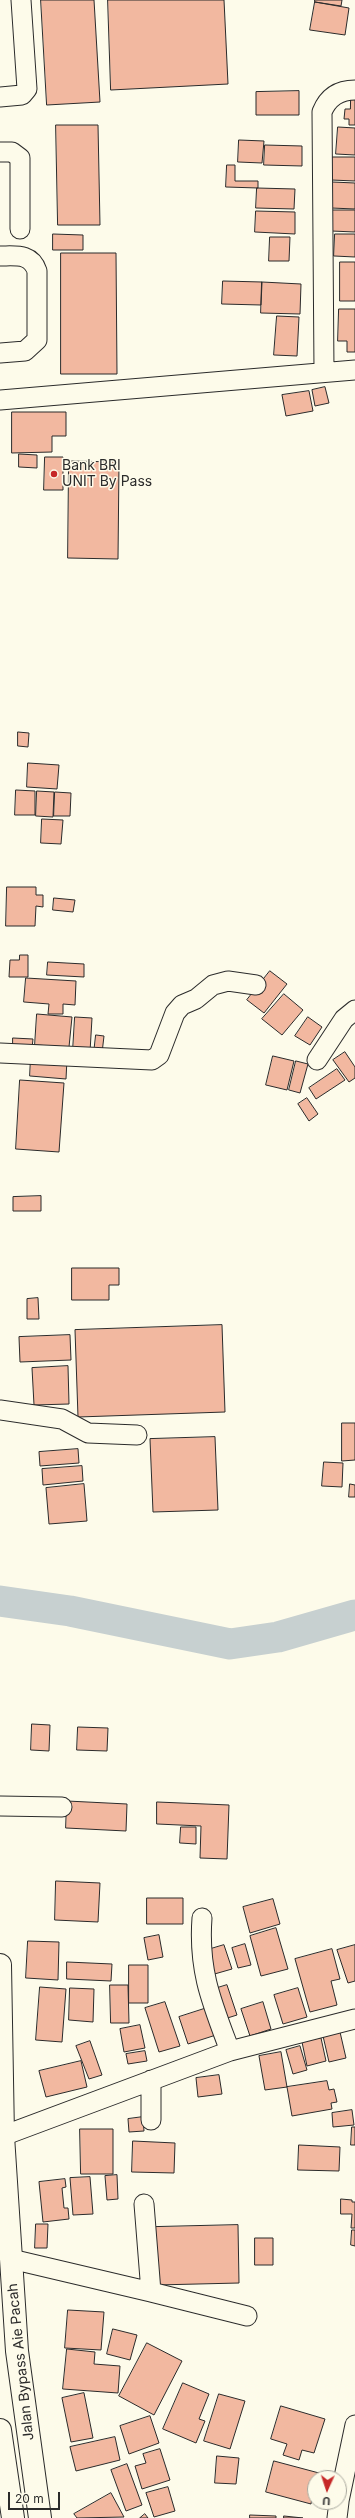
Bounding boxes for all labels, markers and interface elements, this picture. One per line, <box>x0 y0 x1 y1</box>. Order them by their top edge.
place label: Bank BRI UNIT By Pass <box>62 458 152 490</box>
marker: Bank BRI UNIT By Pass <box>49 469 59 479</box>
street label: Jalan Bypass Aie Pacah <box>4 2283 38 2441</box>
north arrow <box>307 2470 347 2510</box>
scale bar <box>10 2484 62 2510</box>
text: 20 m <box>15 2491 44 2506</box>
text: U <box>322 2494 331 2508</box>

